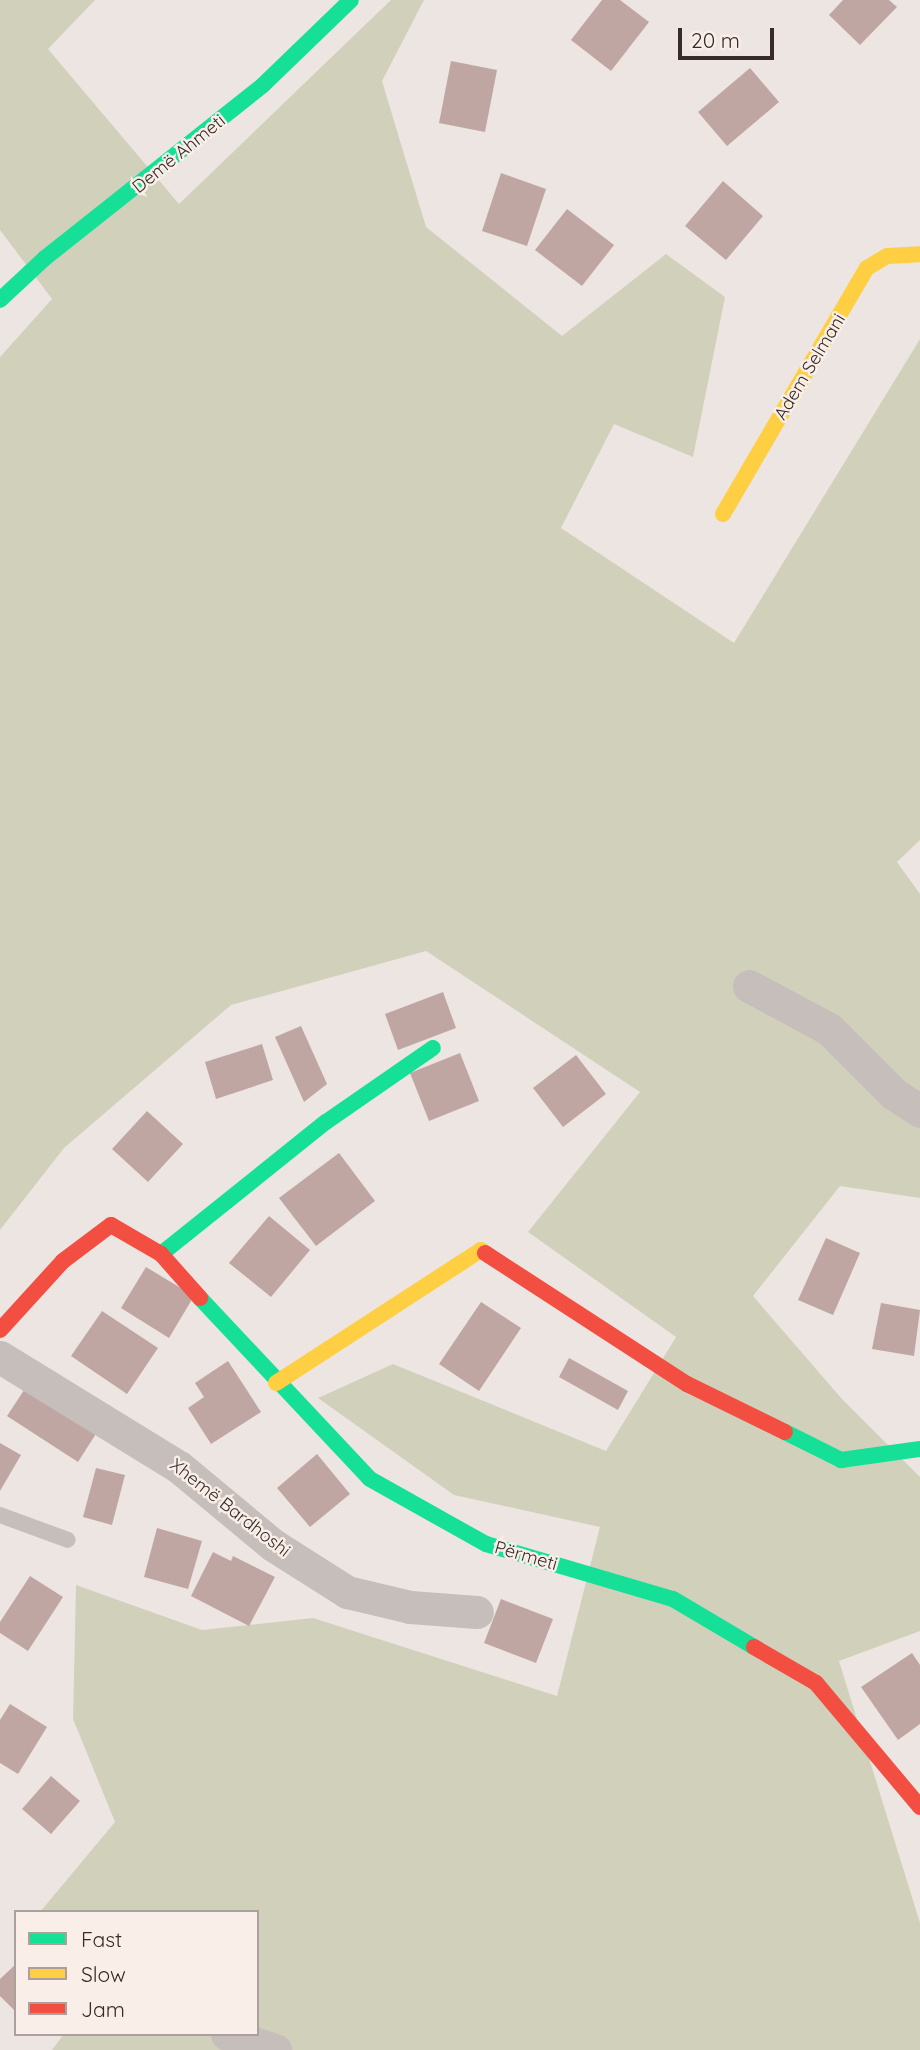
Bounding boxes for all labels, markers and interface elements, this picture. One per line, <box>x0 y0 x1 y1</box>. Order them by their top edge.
scale bar <box>682 14 778 58</box>
text: 20 m <box>691 27 740 53</box>
street label: Demë Ahmeti <box>128 110 230 198</box>
street label: Adem Selmani <box>770 310 850 424</box>
street label: Xhemë Bardhoshi <box>166 1454 294 1562</box>
street label: Përmeti <box>492 1537 560 1575</box>
legend <box>14 1910 259 2036</box>
text: Fast <box>81 1926 122 1952</box>
text: Slow <box>81 1961 126 1987</box>
text: Jam <box>81 1996 125 2022</box>

